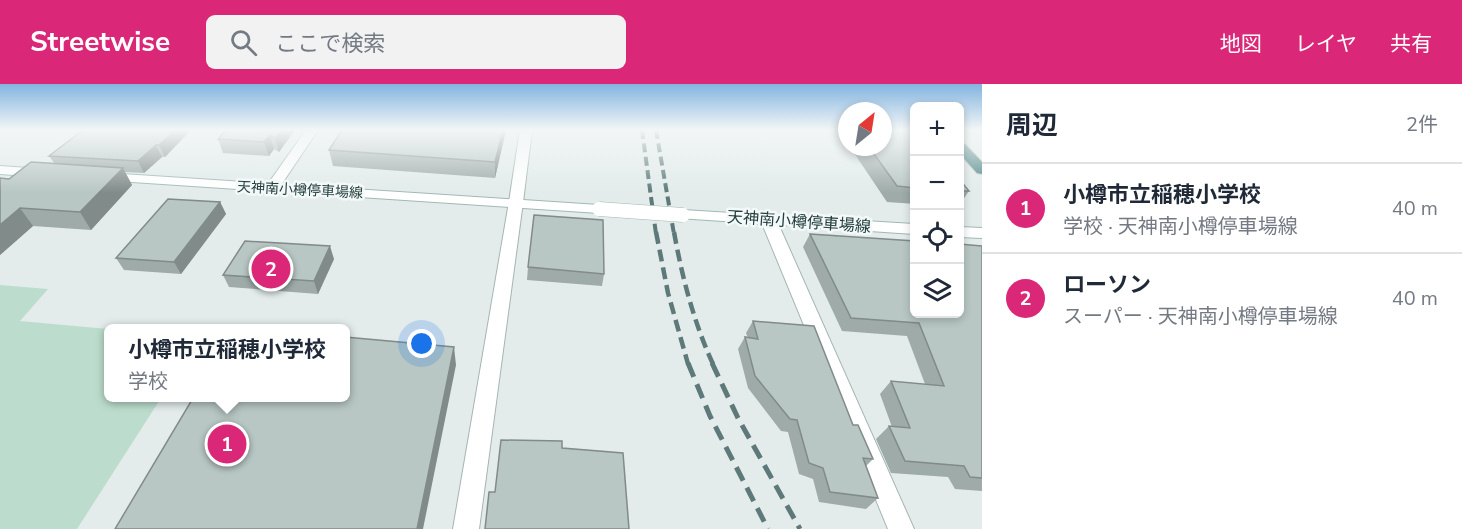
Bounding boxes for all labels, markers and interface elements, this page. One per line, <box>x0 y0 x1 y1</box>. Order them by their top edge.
search box <box>206 15 626 69</box>
text: Streetwise <box>30 23 170 61</box>
icon: search <box>227 26 260 59</box>
text: ここで検索 <box>275 29 385 59</box>
text: 地図 <box>1220 30 1262 58</box>
text: レイヤ <box>1295 30 1357 58</box>
text: 共有 <box>1390 30 1432 58</box>
north arrow <box>838 102 892 156</box>
map controls <box>910 102 964 318</box>
button: + <box>910 102 964 156</box>
text: 周辺 <box>1006 108 1058 143</box>
text: 2件 <box>1406 111 1438 138</box>
button: − <box>910 156 964 210</box>
street label: 天神南小樽停車場線 <box>237 177 363 203</box>
text: 小樽市立稲穂小学校 <box>1063 180 1261 210</box>
text: 1 <box>1020 195 1032 222</box>
text: 40 m <box>1392 195 1438 222</box>
street label: 天神南小樽停車場線 <box>726 206 872 238</box>
button: locate <box>910 210 964 264</box>
text: 学校 · 天神南小樽停車場線 <box>1063 213 1298 240</box>
pin: 2 <box>252 246 290 291</box>
button: layers <box>910 264 964 318</box>
text: ローソン <box>1063 270 1151 300</box>
text: 2 <box>1020 285 1032 312</box>
text: 40 m <box>1392 285 1438 312</box>
text: スーパー · 天神南小樽停車場線 <box>1063 303 1338 330</box>
popup <box>104 324 350 402</box>
your location <box>407 329 436 358</box>
text: 小樽市立稲穂小学校 <box>128 335 326 365</box>
text: 学校 <box>128 368 168 395</box>
pin: 1 <box>208 422 246 466</box>

